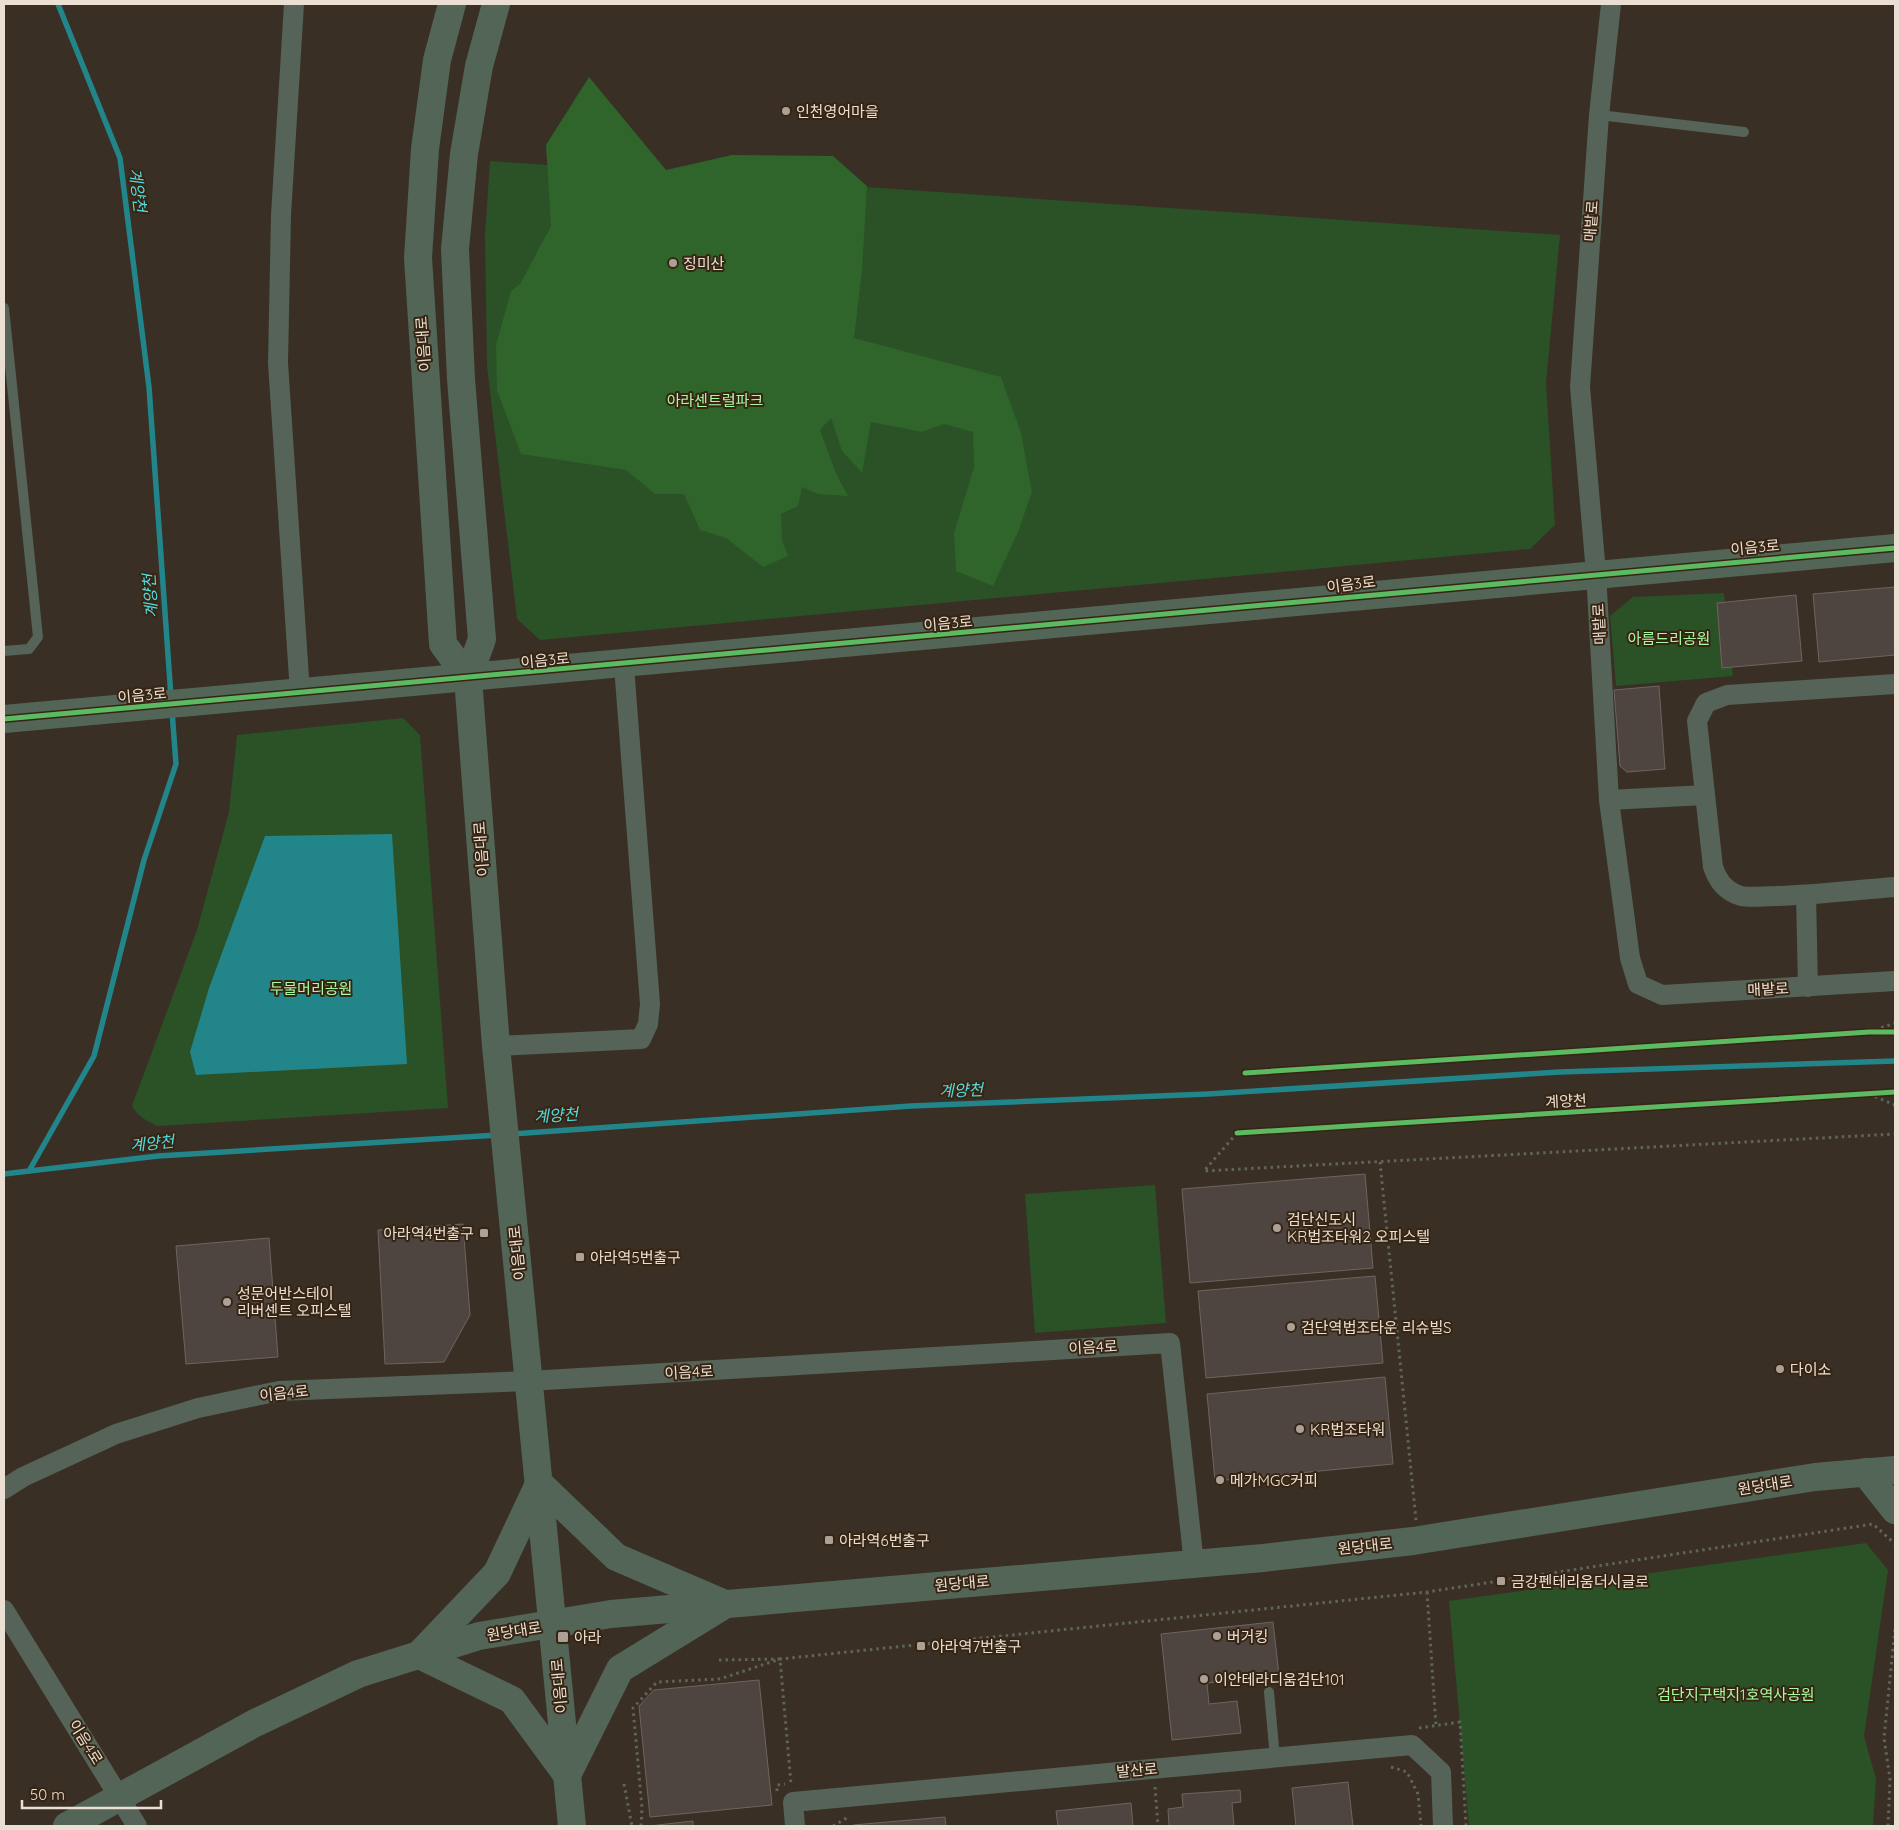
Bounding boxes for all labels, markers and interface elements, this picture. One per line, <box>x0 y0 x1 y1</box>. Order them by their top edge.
place label: 인천영어마을 <box>796 102 879 121</box>
marker: 인천영어마을 <box>780 105 792 117</box>
water label: 계양천 <box>125 167 151 215</box>
street label: 매밭로 <box>1580 200 1602 242</box>
place label: 징미산 <box>683 254 725 273</box>
marker: 징미산 <box>667 257 679 269</box>
street label: 이음대로 <box>412 316 434 372</box>
park label: 아라센트럴파크 <box>667 391 763 410</box>
street label: 이음3로 <box>1730 535 1780 559</box>
water label: 계양천 <box>138 571 162 619</box>
street label: 이음3로 <box>1325 572 1377 596</box>
street label: 매밭로 <box>1588 603 1610 645</box>
street label: 이음3로 <box>923 611 973 635</box>
park label: 아름드리공원 <box>1628 629 1710 648</box>
street label: 이음3로 <box>520 648 570 672</box>
street label: 이음3로 <box>117 683 167 707</box>
street label: 이음대로 <box>470 821 492 877</box>
street label: 매밭로 <box>1747 978 1789 1000</box>
park label: 두물머리공원 <box>270 979 352 998</box>
water label: 계양천 <box>939 1079 986 1101</box>
street label: 계양천 <box>1545 1090 1587 1112</box>
water label: 계양천 <box>533 1103 581 1127</box>
water label: 계양천 <box>129 1131 177 1155</box>
place label: 검단신도시 KR법조타워2 오피스텔 <box>1287 1210 1430 1246</box>
marker: 검단신도시 KR법조타워2 오피스텔 <box>1271 1222 1283 1234</box>
place label: 아라역4번출구 <box>383 1224 474 1243</box>
street label: 이음대로 <box>505 1225 529 1281</box>
marker: 아라역4번출구 <box>478 1227 490 1239</box>
place label: 아라역5번출구 <box>590 1248 681 1267</box>
marker: 아라역5번출구 <box>574 1251 586 1263</box>
place label: 성문어반스테이 리버센트 오피스텔 <box>237 1284 352 1320</box>
marker: 성문어반스테이 리버센트 오피스텔 <box>221 1296 233 1308</box>
place label: 검단역법조타운 리슈빌S <box>1301 1318 1452 1337</box>
marker: 검단역법조타운 리슈빌S <box>1285 1321 1297 1333</box>
street label: 이음4로 <box>1068 1336 1118 1358</box>
place label: 다이소 <box>1790 1360 1832 1379</box>
street label: 이음4로 <box>664 1361 714 1383</box>
marker: 다이소 <box>1774 1363 1786 1375</box>
street label: 이음4로 <box>258 1381 310 1405</box>
place label: KR법조타워 <box>1310 1420 1385 1439</box>
marker: KR법조타워 <box>1294 1423 1306 1435</box>
place label: 메가MGC커피 <box>1230 1471 1318 1490</box>
street label: 원당대로 <box>1736 1471 1794 1499</box>
marker: 메가MGC커피 <box>1214 1474 1226 1486</box>
place label: 아라역6번출구 <box>839 1531 930 1550</box>
marker: 아라역6번출구 <box>823 1534 835 1546</box>
street label: 원당대로 <box>1337 1534 1393 1558</box>
street label: 원당대로 <box>934 1571 990 1595</box>
place label: 금강펜테리움더시글로 <box>1511 1572 1649 1591</box>
marker: 금강펜테리움더시글로 <box>1495 1575 1507 1587</box>
street label: 원당대로 <box>485 1617 543 1645</box>
place label: 버거킹 <box>1227 1627 1268 1646</box>
place label: 아라 <box>574 1628 602 1647</box>
marker: 아라 <box>556 1630 570 1644</box>
marker: 버거킹 <box>1211 1630 1223 1642</box>
place label: 아라역7번출구 <box>931 1637 1022 1656</box>
marker: 아라역7번출구 <box>915 1640 927 1652</box>
street label: 이음대로 <box>547 1658 571 1714</box>
place label: 이안테라디움검단101 <box>1214 1670 1344 1689</box>
marker: 이안테라디움검단101 <box>1198 1673 1210 1685</box>
park label: 검단지구택지1호역사공원 <box>1657 1685 1815 1704</box>
street label: 이음4로 <box>65 1716 107 1768</box>
street label: 발산로 <box>1116 1759 1158 1781</box>
scale bar <box>22 1778 161 1810</box>
text: 50 m <box>30 1785 65 1804</box>

